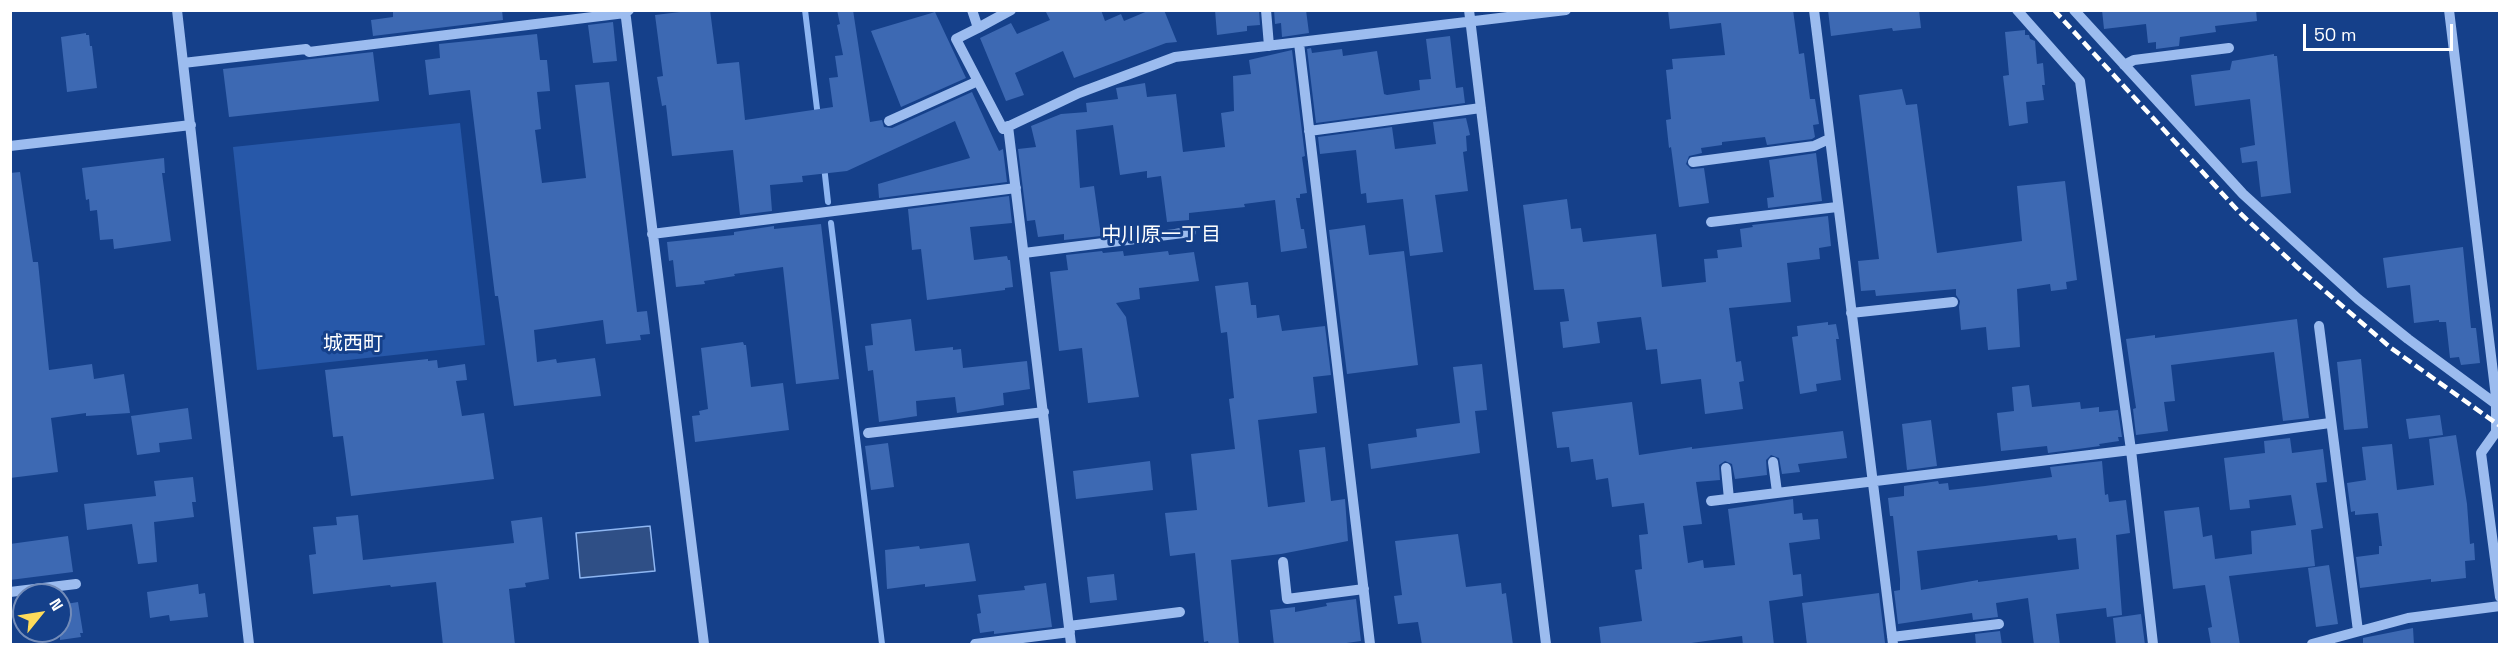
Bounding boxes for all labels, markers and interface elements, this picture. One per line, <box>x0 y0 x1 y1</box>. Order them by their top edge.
scale bar <box>2306 12 2456 50</box>
text: 50 m <box>2314 23 2356 46</box>
district label: 中川原一丁目 <box>1101 224 1221 248</box>
district label: 城西町 <box>323 333 383 357</box>
north arrow <box>12 583 72 643</box>
text: N <box>45 595 68 615</box>

